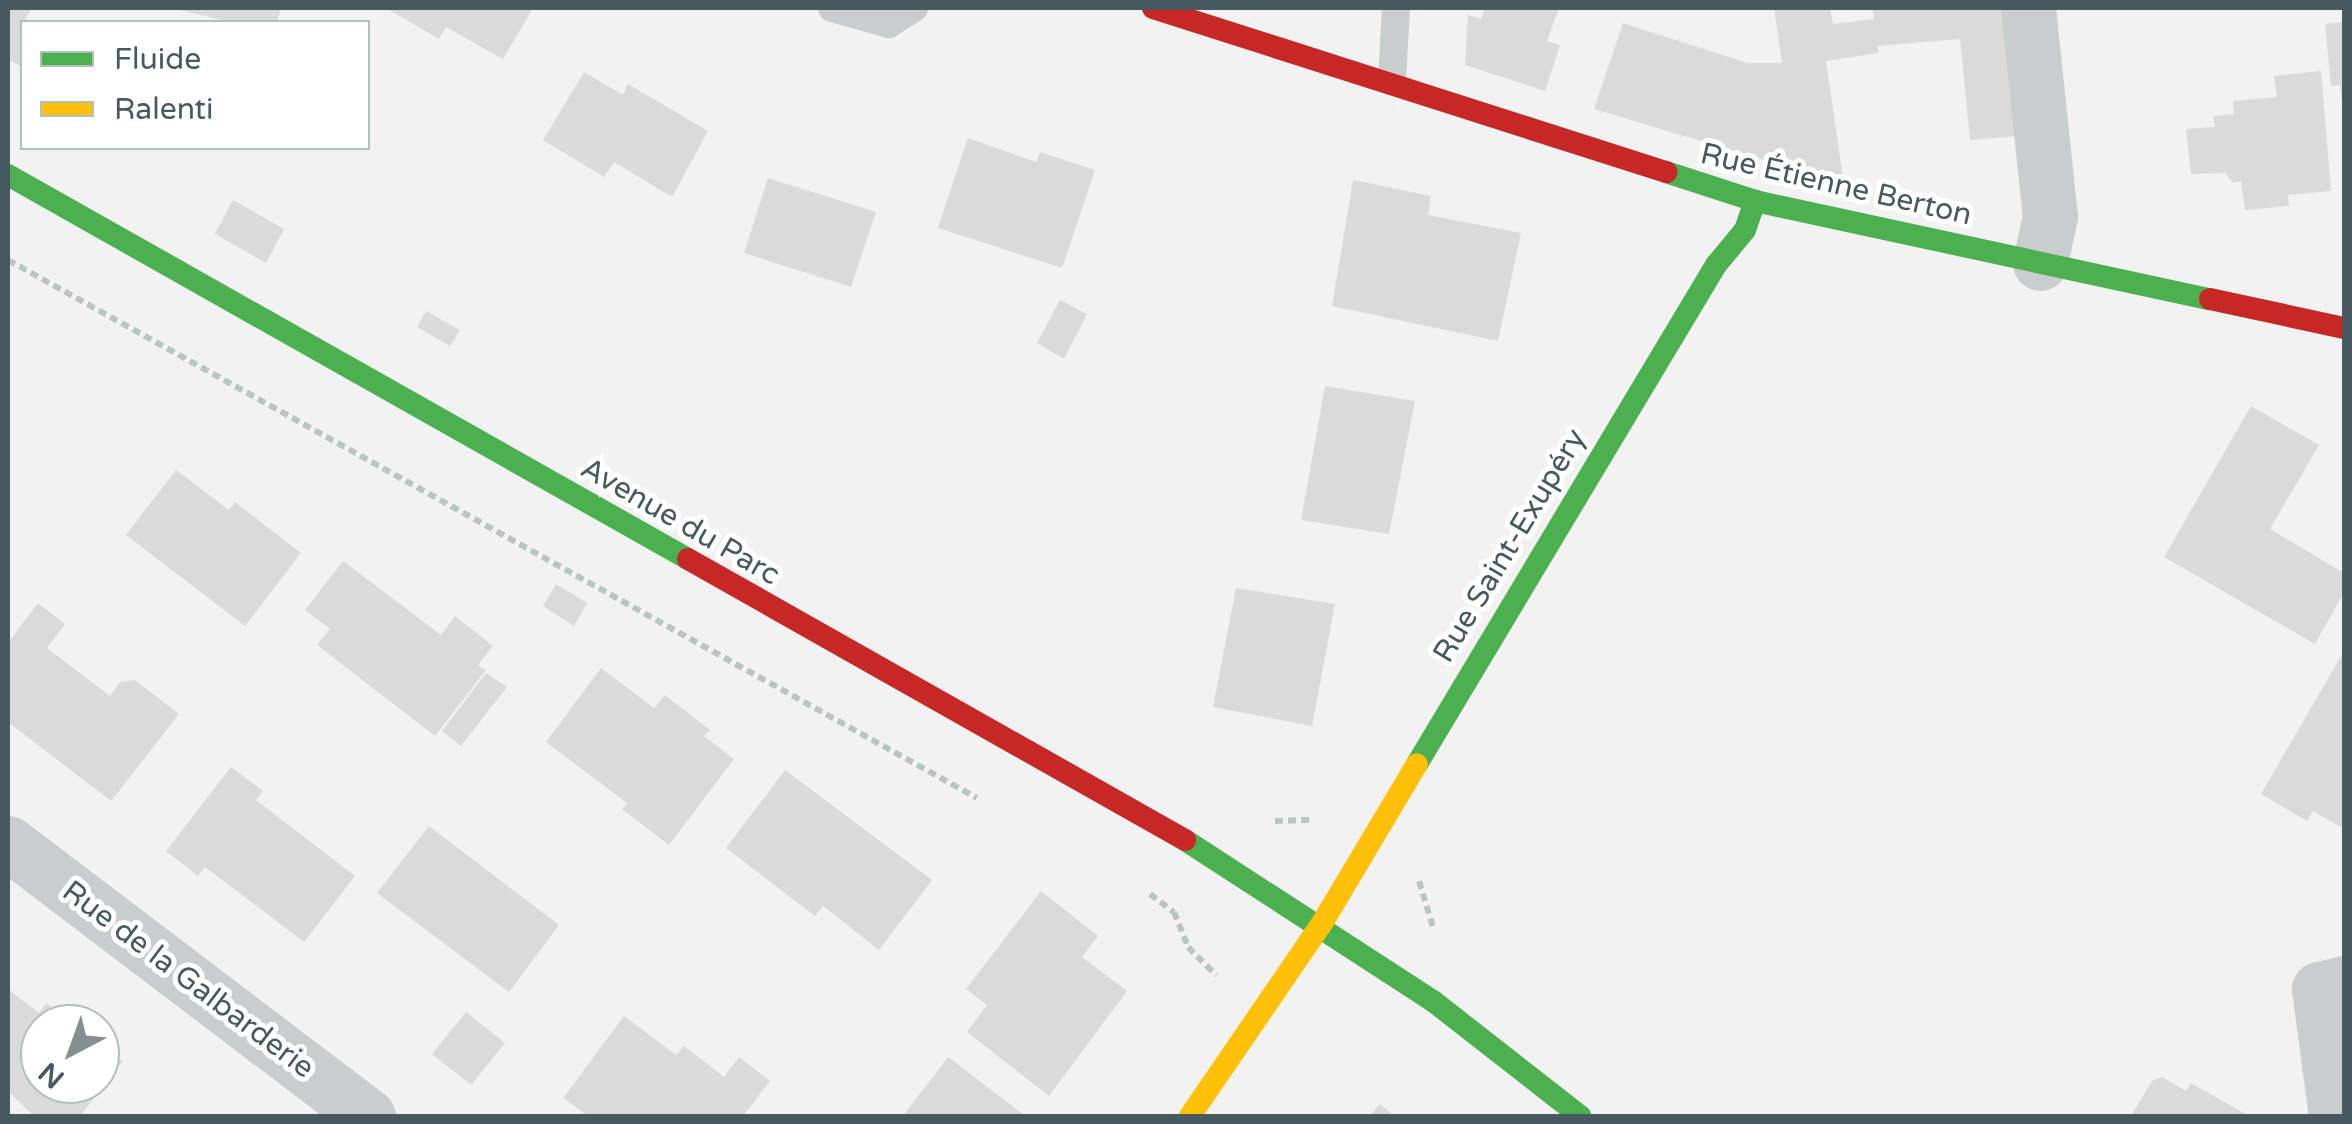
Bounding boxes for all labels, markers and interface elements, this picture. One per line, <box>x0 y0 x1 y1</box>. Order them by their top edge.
legend <box>20 20 370 150</box>
text: Fluide <box>114 41 201 78</box>
text: Ralenti <box>114 91 214 128</box>
street label: Rue Étienne Berton <box>1697 136 1975 234</box>
street label: Rue Saint-Exupéry <box>1426 423 1594 669</box>
street label: Avenue du Parc <box>574 451 786 593</box>
street label: Rue de la Galbarderie <box>55 874 321 1086</box>
north arrow <box>20 1004 120 1104</box>
text: N <box>32 1055 71 1095</box>

